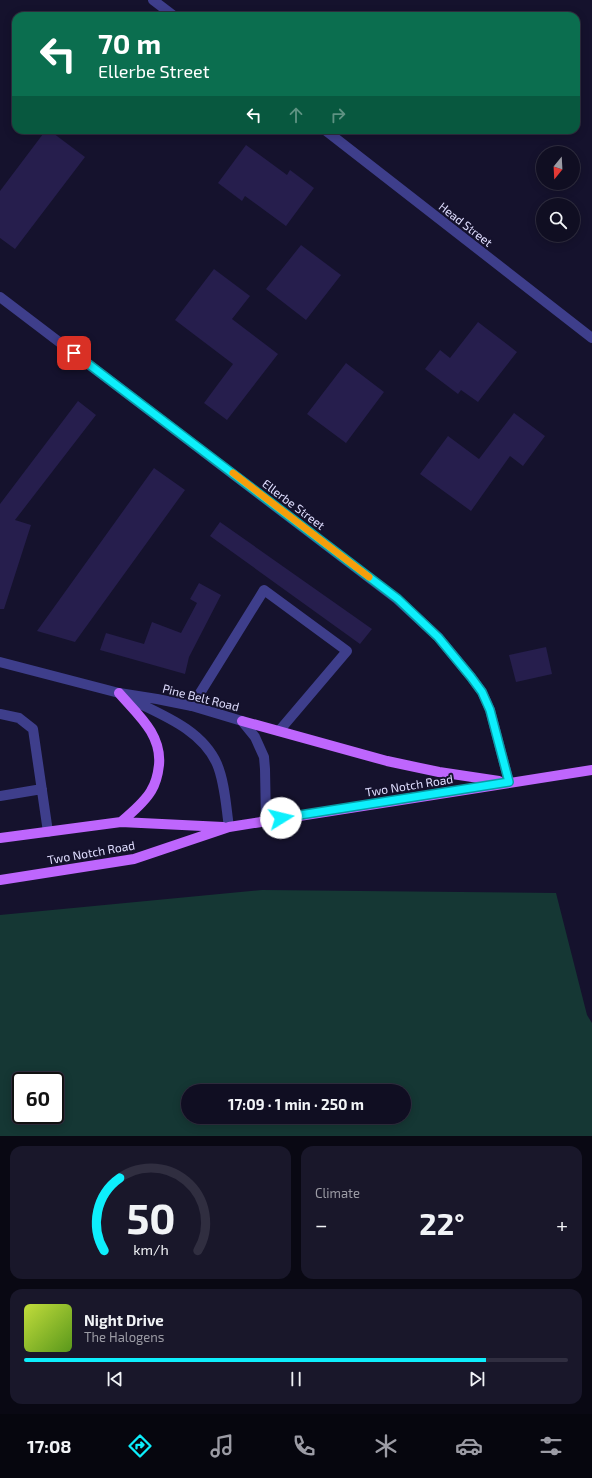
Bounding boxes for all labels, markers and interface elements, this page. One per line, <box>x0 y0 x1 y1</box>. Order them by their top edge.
text: 70 m <box>98 26 161 60</box>
icon: left <box>32 28 84 80</box>
text: Ellerbe Street <box>98 60 210 82</box>
icon: left <box>243 104 265 126</box>
icon: ahead <box>285 104 307 126</box>
icon: right <box>327 104 349 126</box>
north arrow <box>536 146 580 190</box>
map controls <box>536 146 580 242</box>
button: search <box>536 198 580 242</box>
street label: Head Street <box>436 199 496 249</box>
pin <box>57 336 91 370</box>
icon: arrive <box>63 342 85 364</box>
street label: Ellerbe Street <box>260 476 328 532</box>
street label: Pine Belt Road <box>161 681 241 713</box>
street label: Two Notch Road <box>364 771 454 799</box>
position arrow <box>260 797 302 839</box>
street label: Two Notch Road <box>46 837 136 867</box>
speed limit sign: 60 <box>12 1072 64 1124</box>
text: 17:09 · 1 min · 250 m <box>228 1095 364 1113</box>
text: Climate <box>315 1185 360 1201</box>
text: 50 <box>126 1191 175 1241</box>
text: 22° <box>419 1205 464 1241</box>
text: − <box>315 1211 328 1237</box>
text: + <box>556 1211 568 1237</box>
text: km/h <box>133 1240 168 1257</box>
text: Night Drive <box>84 1311 164 1329</box>
text: The Halogens <box>84 1329 164 1345</box>
icon: previous <box>104 1368 126 1390</box>
icon: pause <box>285 1368 307 1390</box>
icon: next <box>466 1368 488 1390</box>
icon: directions <box>126 1432 154 1460</box>
icon: music <box>208 1432 236 1460</box>
icon: phone <box>290 1432 318 1460</box>
icon: climate <box>372 1432 400 1460</box>
icon: car <box>455 1432 483 1460</box>
icon: filters <box>537 1432 565 1460</box>
text: 17:08 <box>27 1435 72 1457</box>

